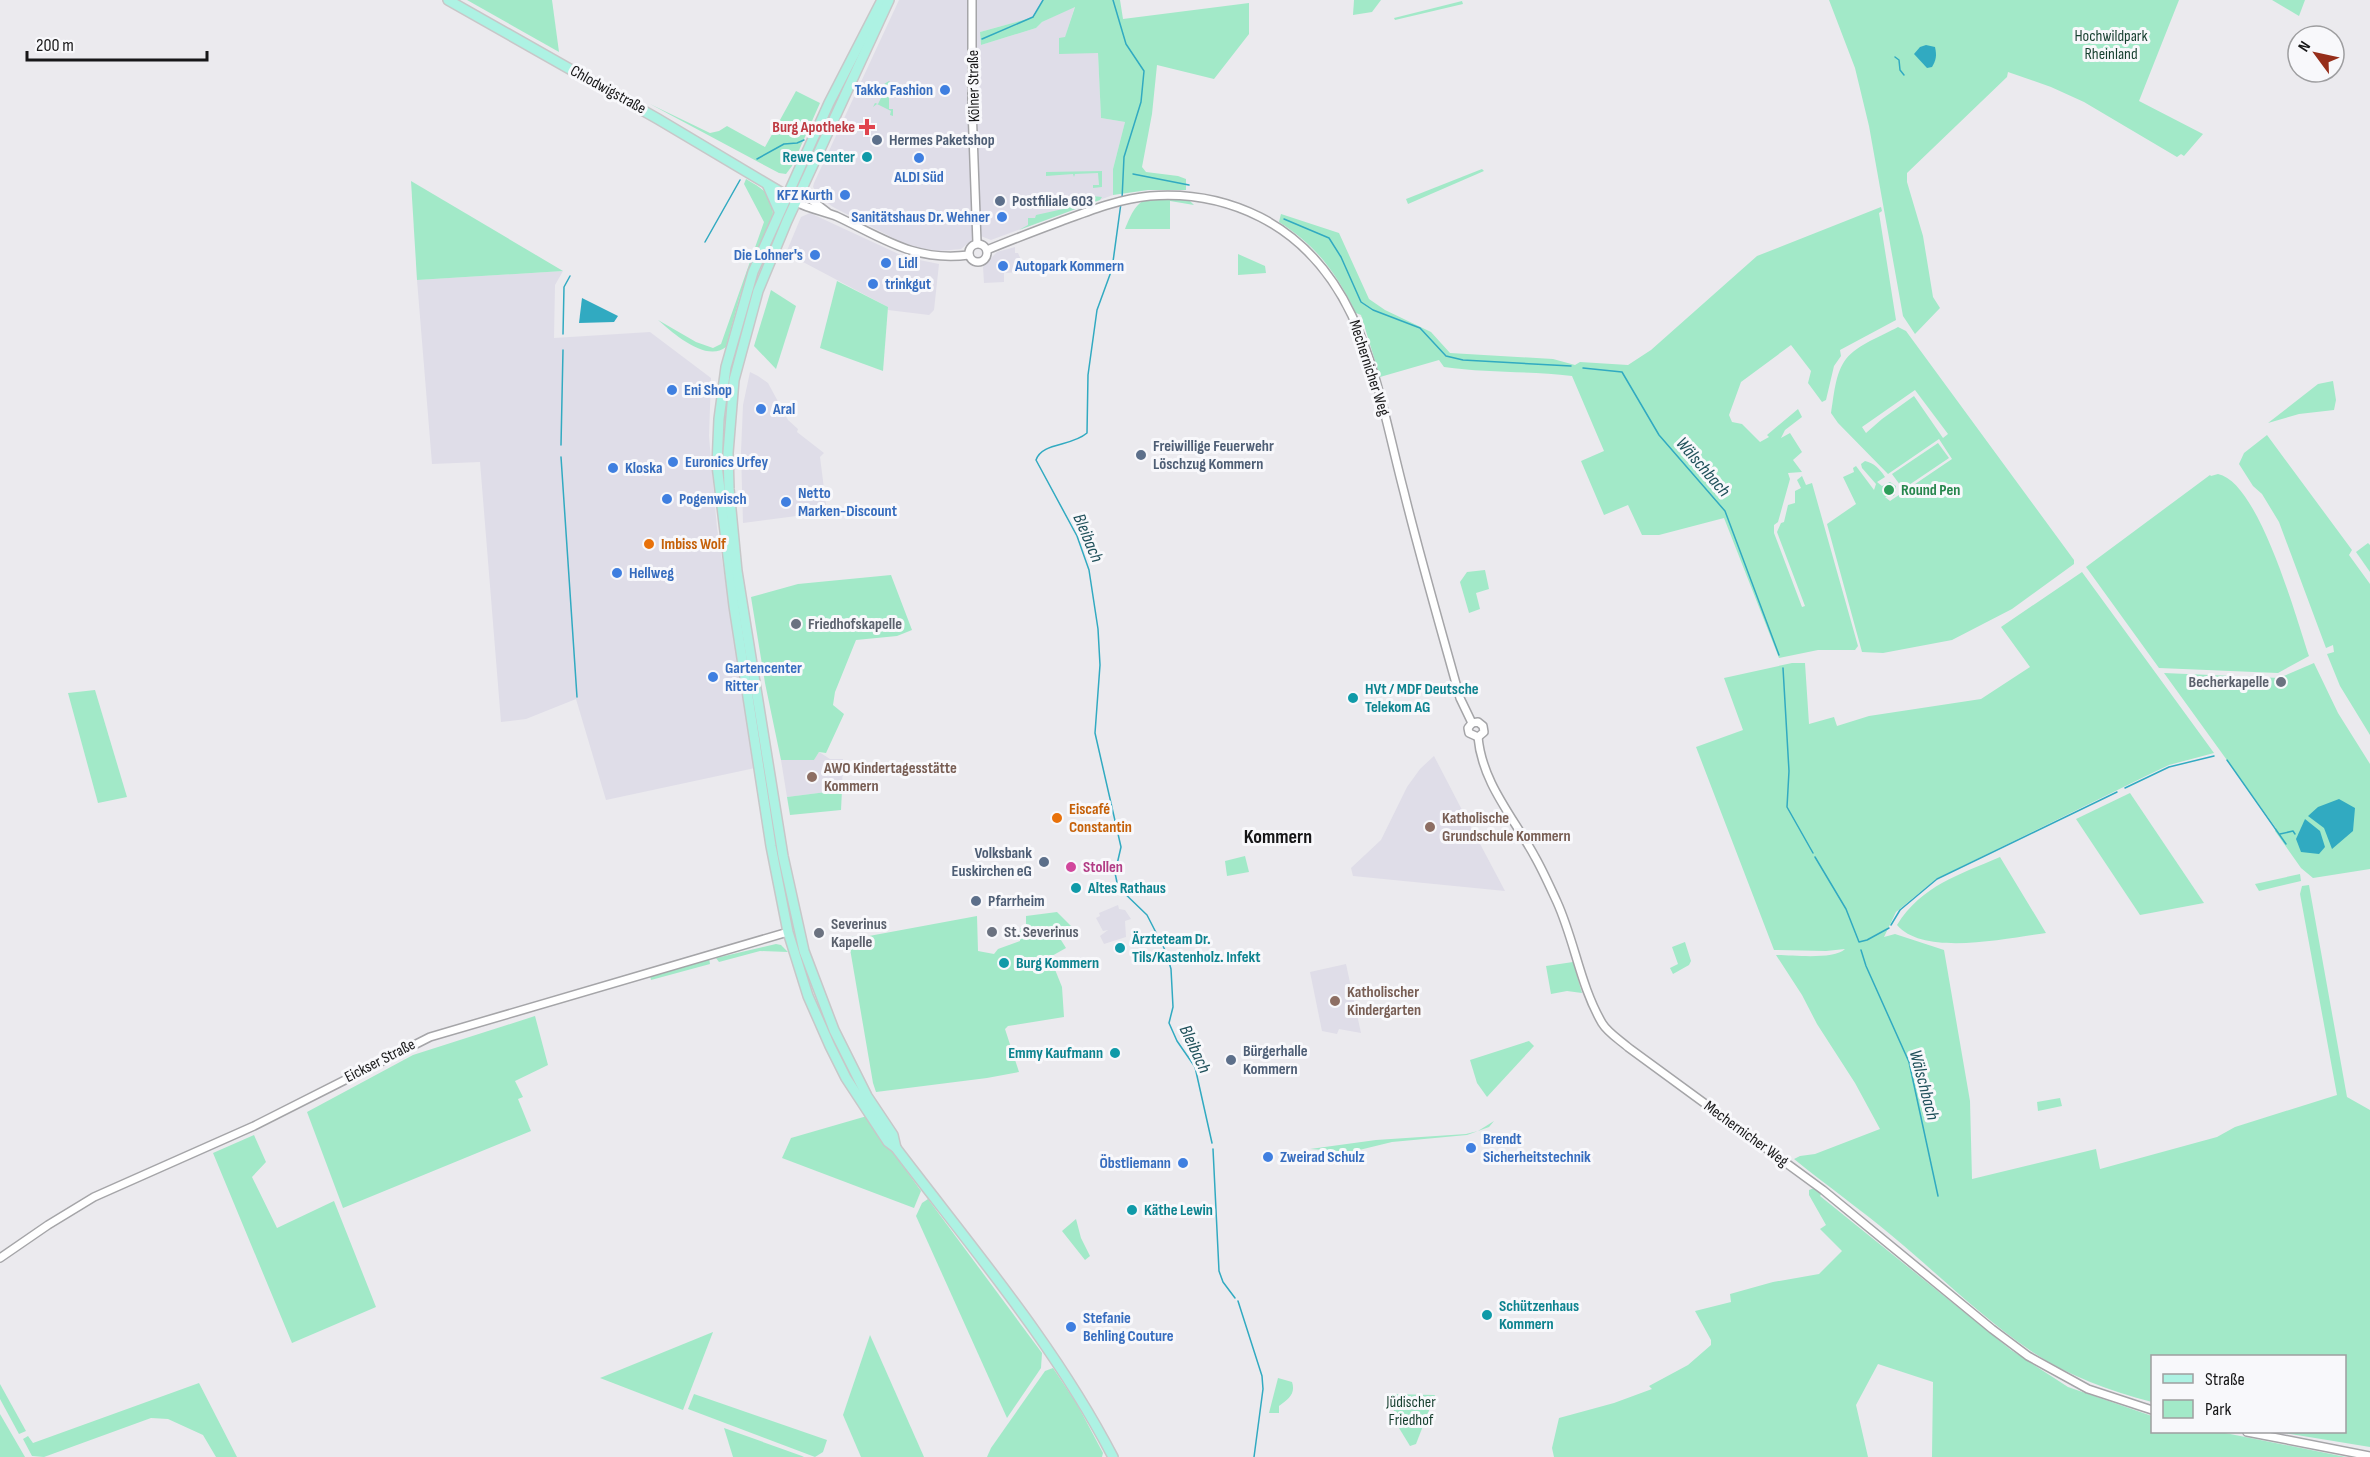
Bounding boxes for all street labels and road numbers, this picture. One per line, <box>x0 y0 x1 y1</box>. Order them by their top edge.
street label: Kölner Straße <box>964 50 984 122</box>
street label: Chlodwigstraße <box>567 61 649 119</box>
street label: Mechernicher Weg <box>1345 318 1393 418</box>
street label: Eickser Straße <box>342 1035 418 1087</box>
street label: Mechernicher Weg <box>1700 1097 1792 1171</box>

